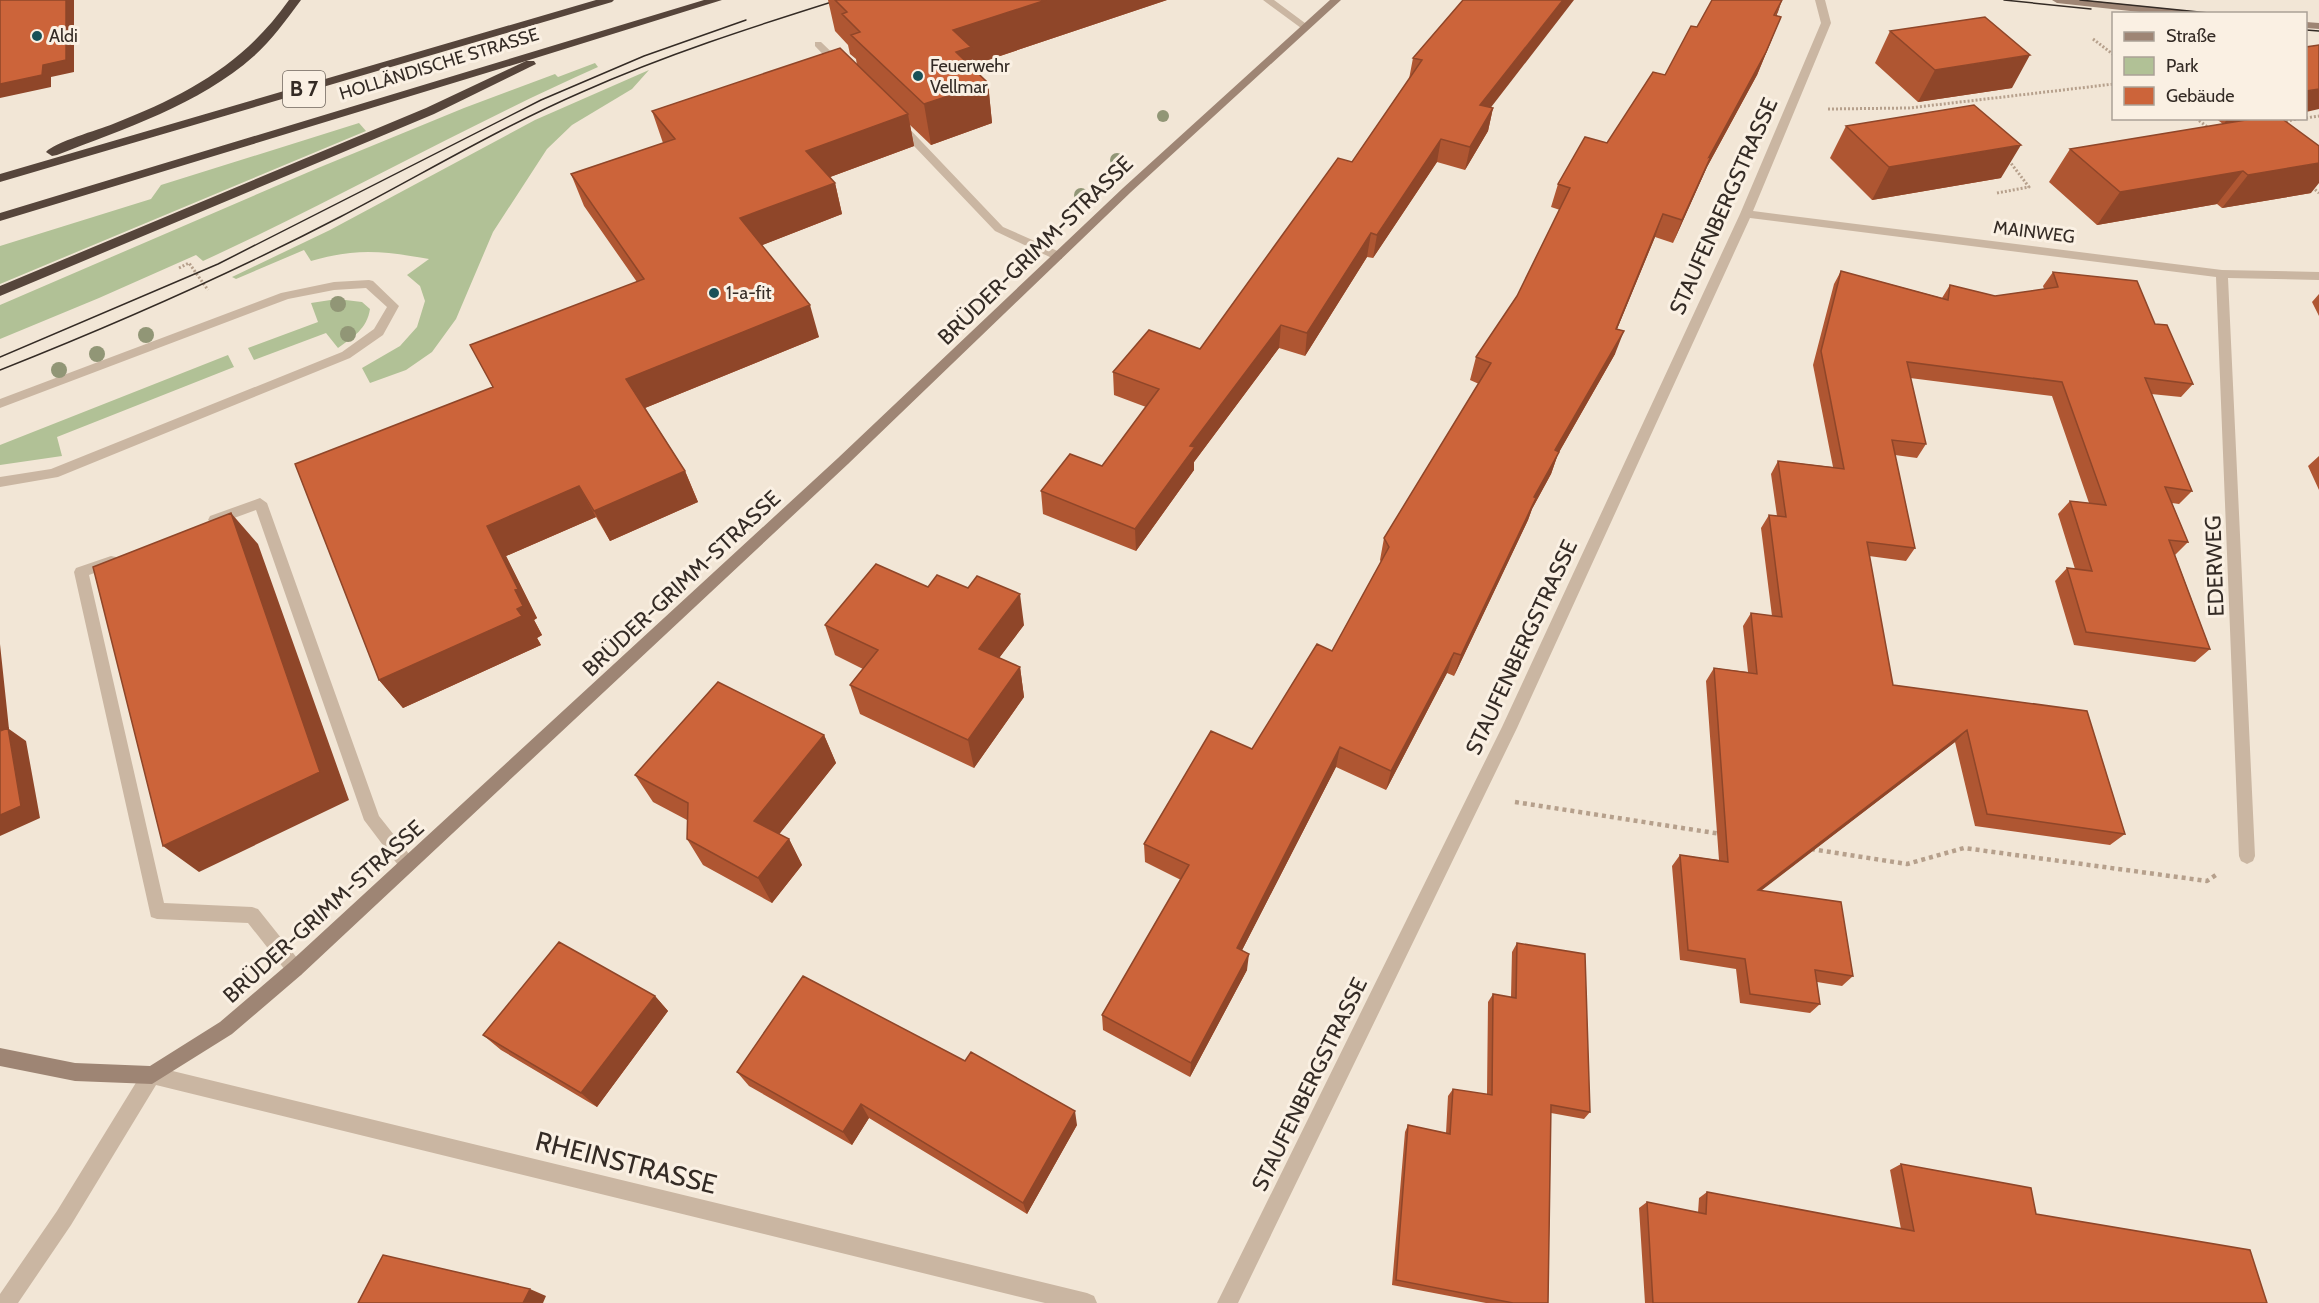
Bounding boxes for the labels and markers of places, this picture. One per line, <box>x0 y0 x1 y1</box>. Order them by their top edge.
place label: Aldi <box>49 25 78 47</box>
marker: Aldi <box>30 29 44 43</box>
place label: Feuerwehr Vellmar <box>930 55 1010 98</box>
marker: Feuerwehr Vellmar <box>911 69 925 83</box>
place label: 1-a-fit <box>726 282 771 304</box>
marker: 1-a-fit <box>707 286 721 300</box>

